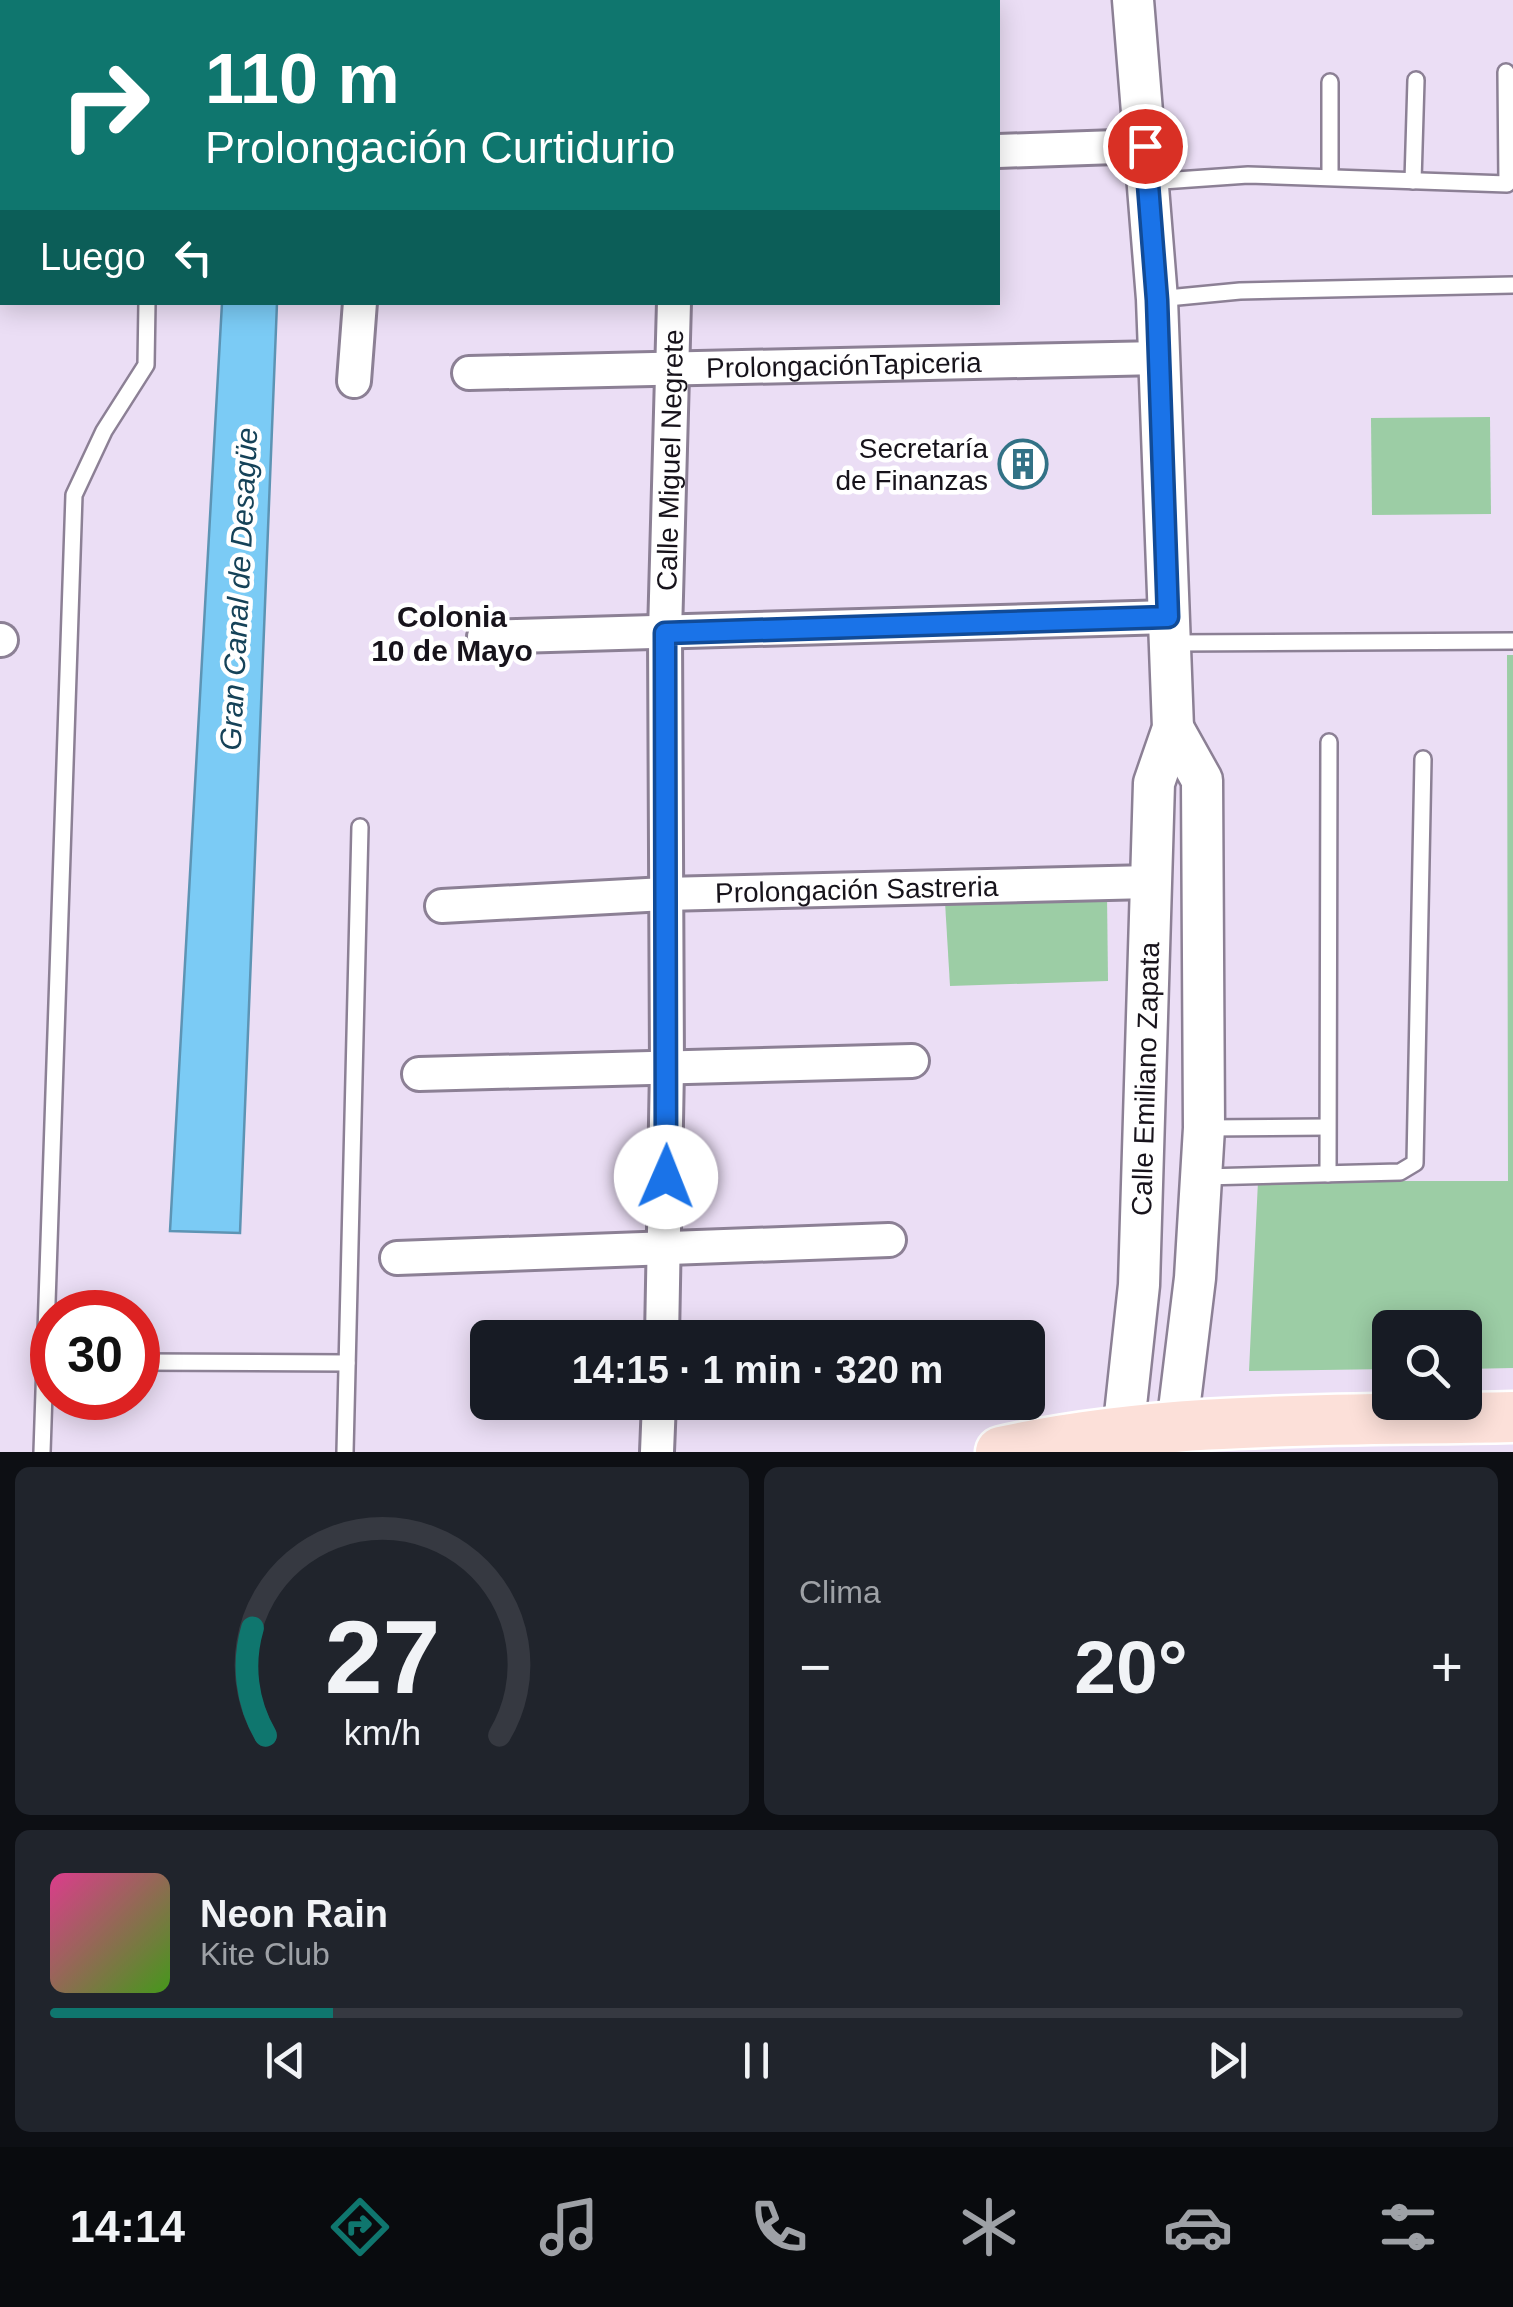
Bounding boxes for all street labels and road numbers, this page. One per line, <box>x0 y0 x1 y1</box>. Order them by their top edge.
street label: Calle Miguel Negrete <box>651 329 689 591</box>
street label: ProlongaciónTapiceria <box>706 347 982 384</box>
street label: Prolongación Sastreria <box>715 871 999 909</box>
street label: Calle Emiliano Zapata <box>1126 941 1165 1216</box>

